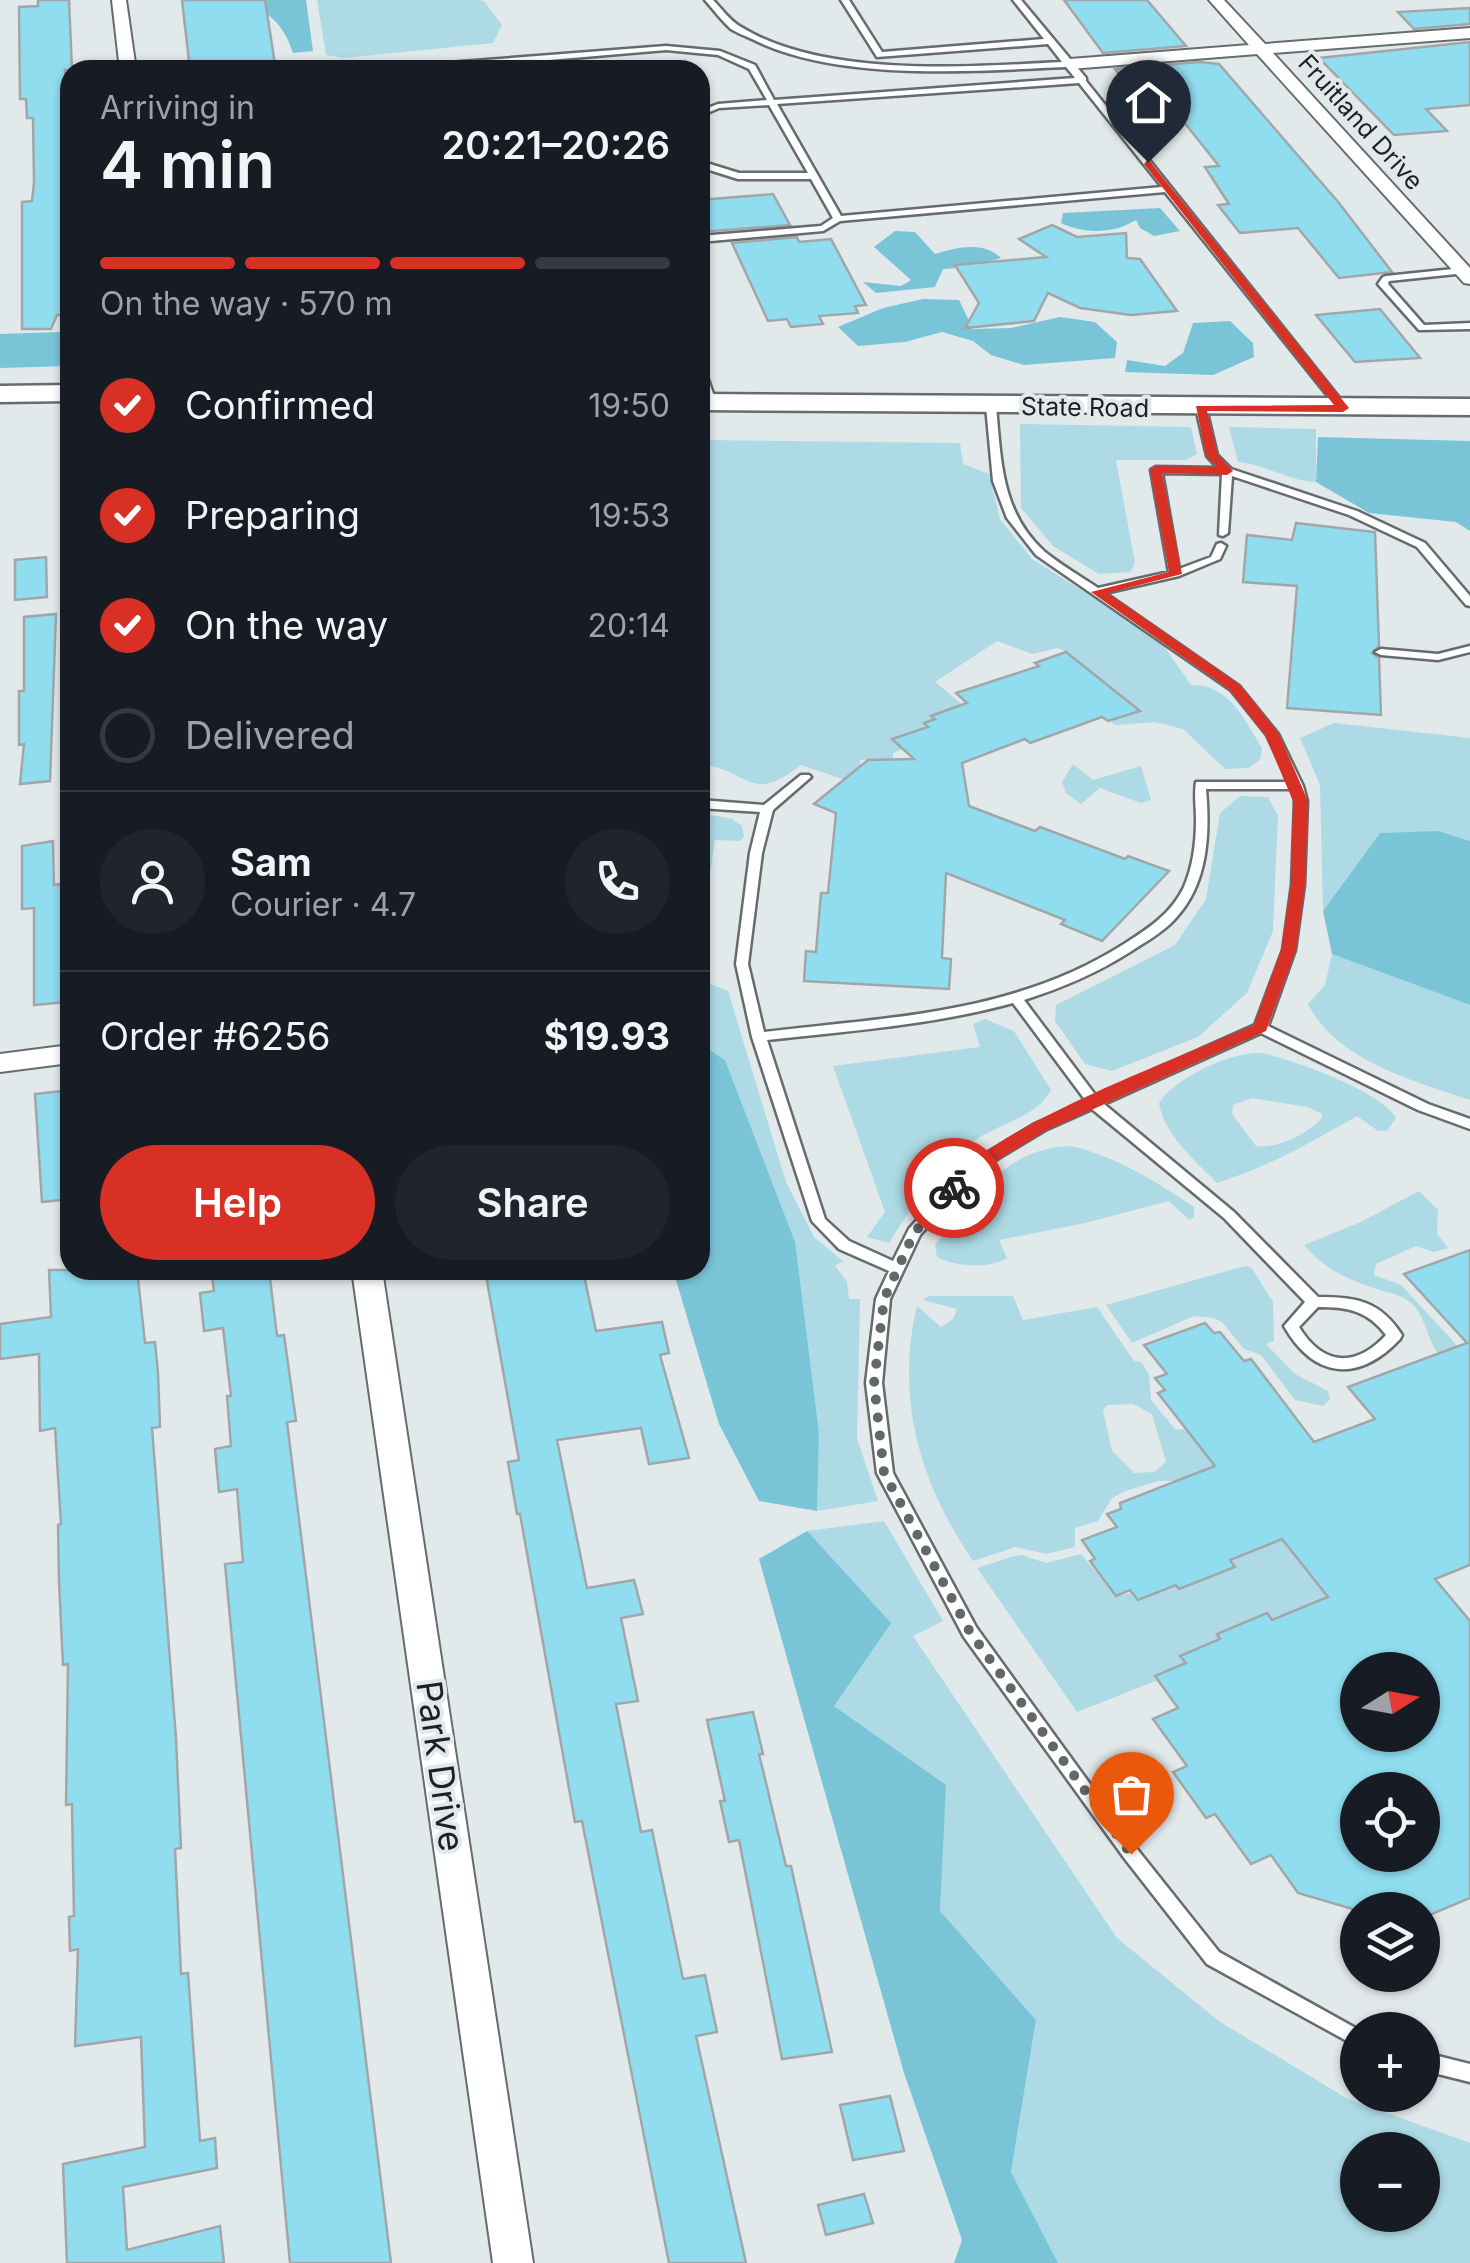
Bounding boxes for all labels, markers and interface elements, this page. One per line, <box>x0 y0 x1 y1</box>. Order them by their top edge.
street label: Fruitland Drive <box>1292 48 1430 196</box>
pin <box>1106 60 1191 163</box>
icon: home <box>1121 75 1176 130</box>
text: Arriving in <box>100 88 255 127</box>
text: 20:21–20:26 <box>442 122 670 168</box>
text: 4 min <box>100 125 275 204</box>
text: On the way · 570 m <box>100 284 393 323</box>
icon: check <box>100 378 155 433</box>
text: Confirmed <box>185 382 375 428</box>
text: 19:50 <box>588 386 670 425</box>
street label: State Road <box>1021 391 1149 423</box>
icon: check <box>100 488 155 543</box>
text: Preparing <box>185 492 360 538</box>
text: 19:53 <box>589 496 670 535</box>
icon: check <box>100 598 155 653</box>
text: On the way <box>185 602 388 648</box>
text: 20:14 <box>587 606 670 645</box>
text: Delivered <box>185 712 355 758</box>
button: person <box>100 829 205 934</box>
button: phone <box>565 829 670 934</box>
text: Sam <box>230 839 312 885</box>
text: Courier · 4.7 <box>230 885 416 924</box>
text: Order #6256 <box>100 1013 331 1059</box>
text: $19.93 <box>544 1013 670 1059</box>
courier <box>904 1138 1004 1238</box>
button: Help <box>100 1145 375 1260</box>
button: Share <box>395 1145 670 1260</box>
icon: bike <box>927 1161 982 1216</box>
north arrow <box>1340 1652 1440 1752</box>
map controls <box>1340 1652 1440 2232</box>
street label: Park Drive <box>408 1678 474 1854</box>
pin <box>1089 1752 1174 1855</box>
icon: bag <box>1104 1767 1159 1822</box>
button: locate <box>1340 1772 1440 1872</box>
button: layers <box>1340 1892 1440 1992</box>
button: + <box>1340 2012 1440 2112</box>
button: − <box>1340 2132 1440 2232</box>

